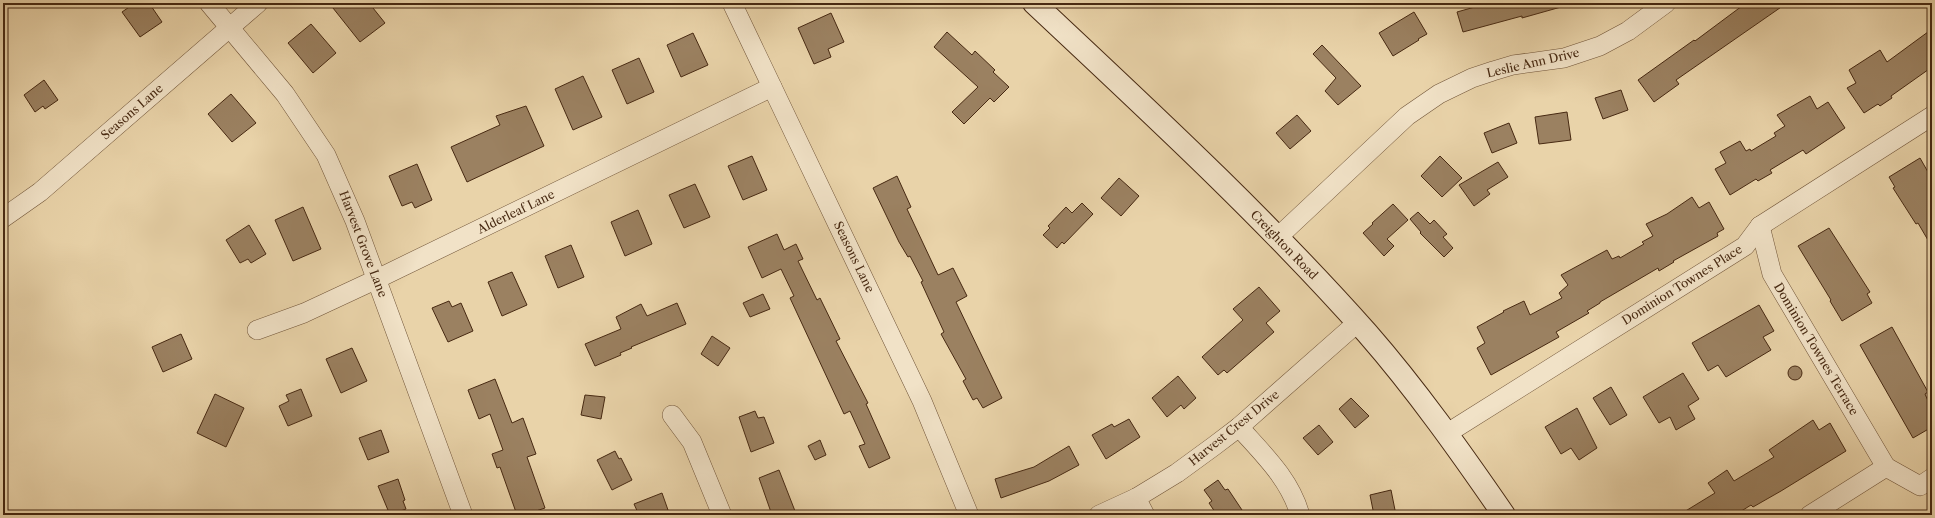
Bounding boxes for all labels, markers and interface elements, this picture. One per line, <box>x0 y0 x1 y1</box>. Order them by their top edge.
street label: Leslie Ann Drive <box>1485 44 1581 80</box>
street label: Seasons Lane <box>98 80 166 143</box>
street label: Alderleaf Lane <box>474 186 557 237</box>
street label: Harvest Grove Lane <box>336 188 391 300</box>
street label: Creighton Road <box>1248 207 1322 283</box>
street label: Seasons Lane <box>831 219 878 295</box>
street label: Dominion Townes Place <box>1619 241 1745 328</box>
street label: Dominion Townes Terrace <box>1771 280 1862 418</box>
street label: Harvest Crest Drive <box>1186 386 1282 469</box>

